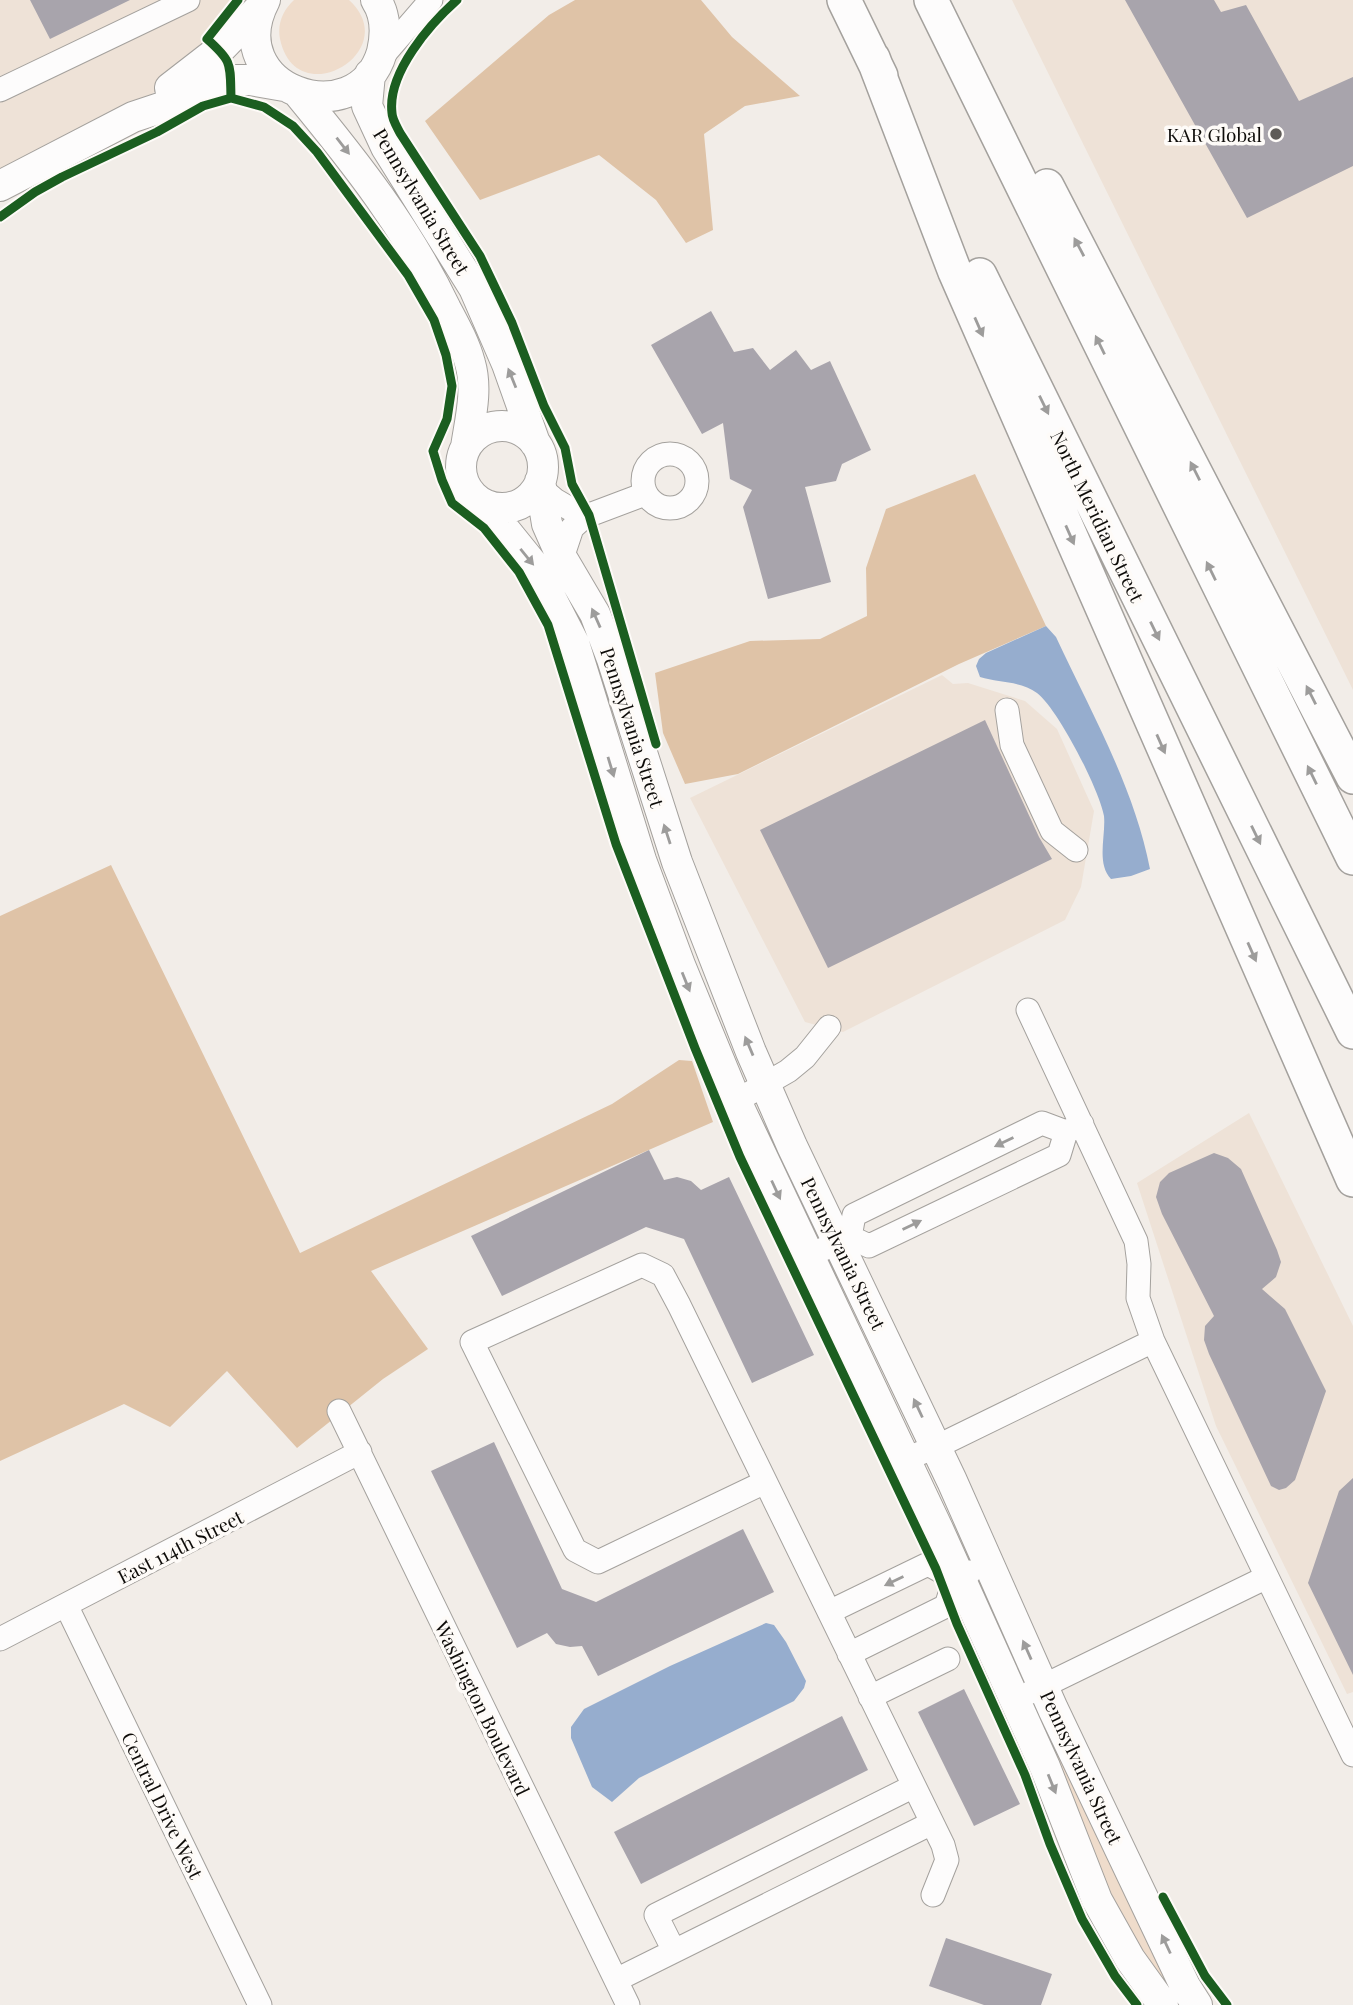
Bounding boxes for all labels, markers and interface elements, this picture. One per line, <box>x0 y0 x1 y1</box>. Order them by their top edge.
place label: KAR Global <box>1167 121 1263 147</box>
street label: Pennsylvania Street <box>368 123 476 279</box>
marker: KAR Global <box>1268 126 1284 142</box>
one-way arrow <box>335 137 350 155</box>
one-way arrow <box>1073 237 1085 257</box>
one-way arrow <box>973 317 985 337</box>
one-way arrow <box>1095 335 1106 355</box>
one-way arrow <box>507 368 518 389</box>
one-way arrow <box>1038 395 1049 415</box>
street label: North Meridian Street <box>1045 426 1151 606</box>
one-way arrow <box>1189 461 1200 481</box>
one-way arrow <box>1065 525 1076 546</box>
one-way arrow <box>520 547 535 565</box>
one-way arrow <box>1206 561 1217 581</box>
one-way arrow <box>590 608 602 628</box>
one-way arrow <box>1150 621 1161 641</box>
street label: Pennsylvania Street <box>595 644 671 811</box>
one-way arrow <box>1305 685 1316 705</box>
one-way arrow <box>1155 734 1167 754</box>
one-way arrow <box>606 757 617 778</box>
one-way arrow <box>1306 765 1318 785</box>
one-way arrow <box>662 823 672 844</box>
one-way arrow <box>1250 825 1261 845</box>
one-way arrow <box>1246 942 1258 962</box>
one-way arrow <box>681 971 692 992</box>
one-way arrow <box>743 1036 754 1057</box>
one-way arrow <box>994 1137 1014 1148</box>
street label: Pennsylvania Street <box>796 1172 892 1334</box>
one-way arrow <box>770 1180 782 1200</box>
one-way arrow <box>902 1220 922 1231</box>
one-way arrow <box>912 1398 923 1418</box>
street label: East 114th Street <box>113 1503 248 1589</box>
one-way arrow <box>884 1575 904 1586</box>
street label: Washington Boulevard <box>429 1615 537 1800</box>
one-way arrow <box>1021 1640 1033 1660</box>
street label: Pennsylvania Street <box>1035 1686 1129 1848</box>
street label: Central Drive West <box>116 1727 210 1883</box>
one-way arrow <box>1047 1774 1058 1795</box>
one-way arrow <box>1161 1934 1172 1954</box>

